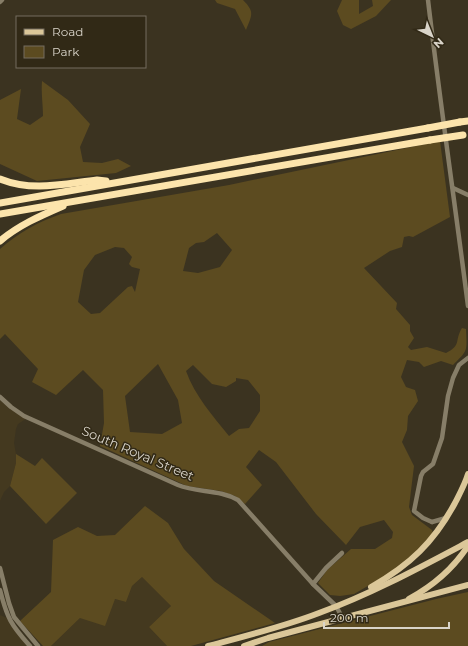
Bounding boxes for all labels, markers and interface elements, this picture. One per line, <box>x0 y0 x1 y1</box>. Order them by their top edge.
legend <box>16 16 146 68</box>
north arrow <box>412 16 452 56</box>
text: Road <box>52 24 83 39</box>
text: N <box>431 35 447 51</box>
text: Park <box>52 44 80 59</box>
street label: South Royal Street <box>79 422 197 484</box>
scale bar <box>324 604 449 630</box>
text: 200 m <box>330 610 369 625</box>

